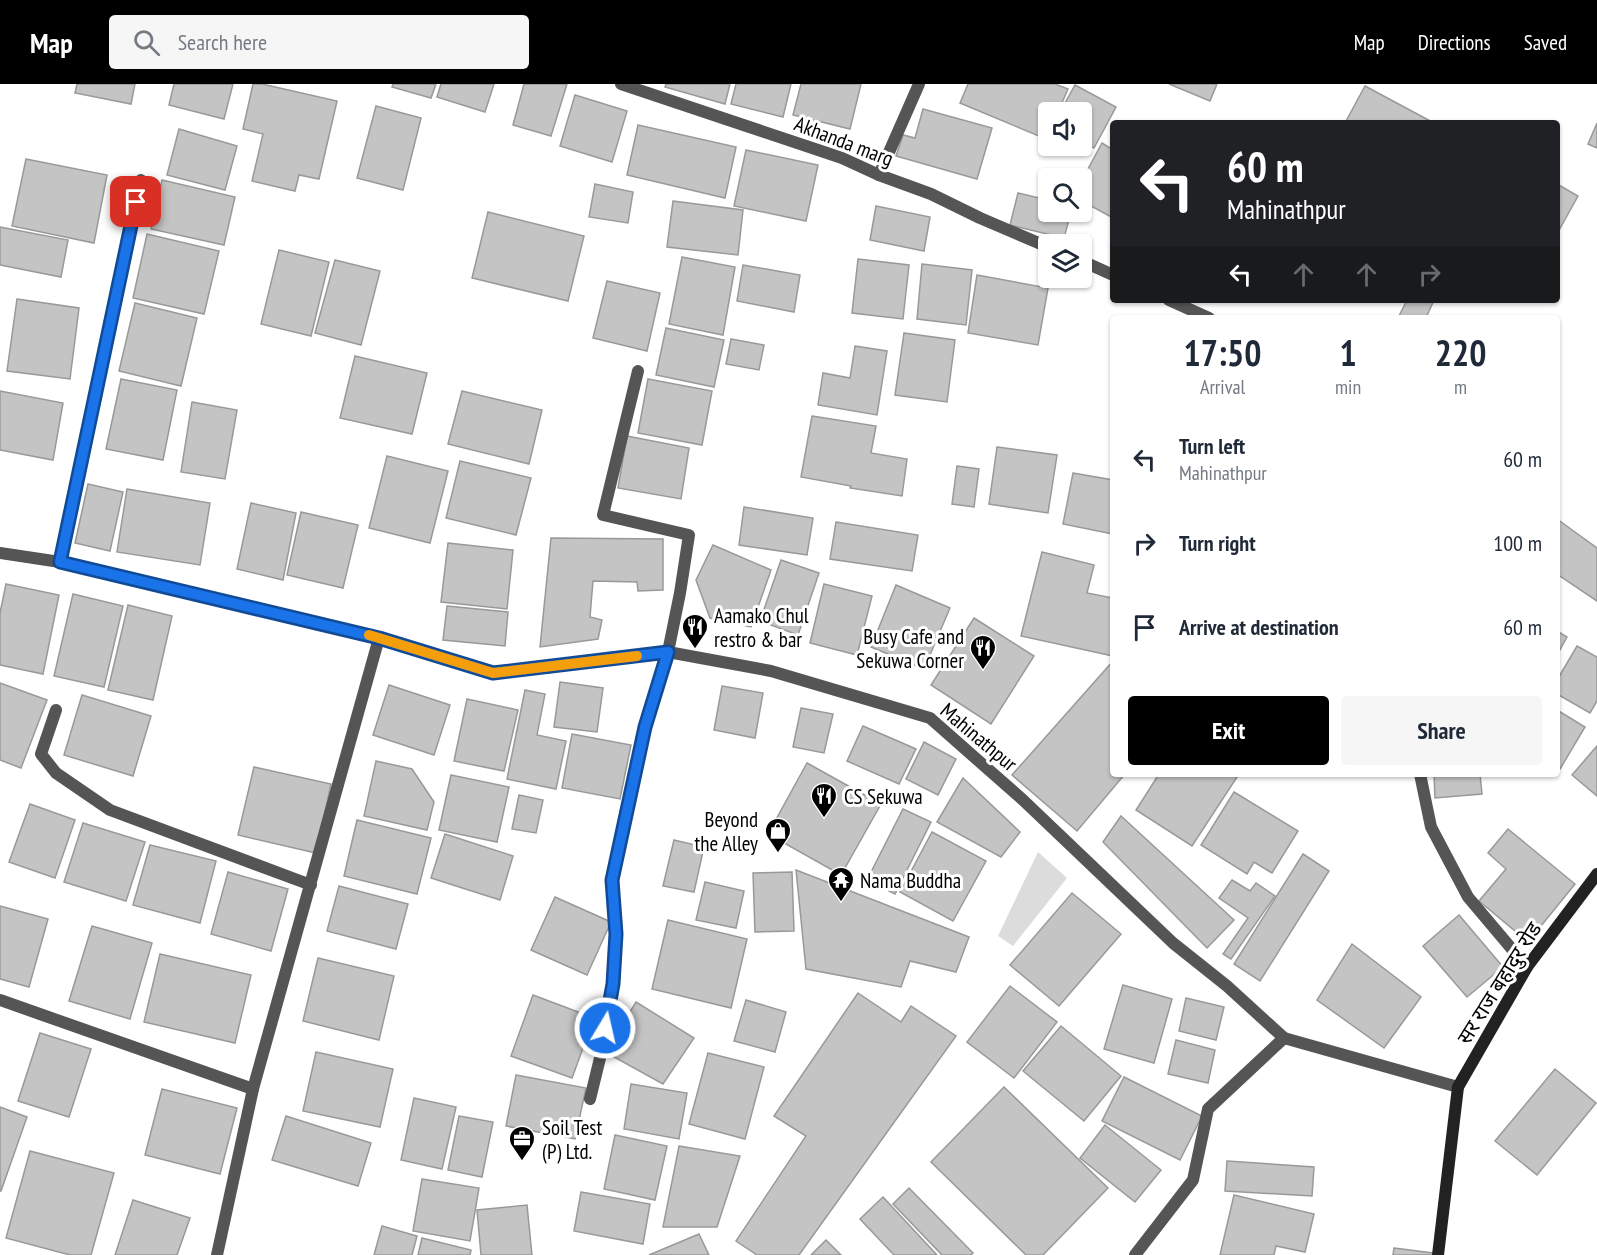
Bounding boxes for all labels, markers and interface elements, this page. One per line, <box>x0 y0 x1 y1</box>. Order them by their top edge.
search box <box>109 15 529 69</box>
text: Map <box>30 24 73 61</box>
icon: search <box>130 26 163 59</box>
text: Search here <box>178 28 267 56</box>
text: Map <box>1354 29 1385 56</box>
text: Directions <box>1418 29 1491 56</box>
text: Saved <box>1524 29 1567 56</box>
map controls <box>1038 102 1092 288</box>
button: sound <box>1038 102 1092 156</box>
street label: Akhanda marg <box>791 110 897 172</box>
text: 60 m <box>1227 139 1304 194</box>
icon: left <box>1128 144 1206 222</box>
button: search <box>1038 168 1092 222</box>
pin <box>110 176 161 227</box>
icon: arrive <box>119 185 152 218</box>
text: Mahinathpur <box>1227 192 1346 226</box>
button: layers <box>1038 234 1092 288</box>
icon: left <box>1224 258 1257 291</box>
icon: ahead <box>1287 258 1320 291</box>
icon: ahead <box>1350 258 1383 291</box>
icon: right <box>1413 258 1446 291</box>
text: 17:50 <box>1184 329 1261 376</box>
text: 1 <box>1339 329 1357 376</box>
text: 220 <box>1435 329 1486 376</box>
text: Arrival <box>1200 374 1245 400</box>
text: min <box>1335 374 1361 400</box>
text: m <box>1454 374 1467 400</box>
text: Turn left <box>1179 432 1245 460</box>
icon: left <box>1128 443 1161 476</box>
text: 60 m <box>1503 445 1542 473</box>
text: Mahinathpur <box>1179 460 1267 486</box>
icon: right <box>1128 527 1161 560</box>
text: Turn right <box>1179 529 1256 557</box>
text: 100 m <box>1493 529 1542 557</box>
place label: Aamako Chul restro & bar <box>714 602 809 653</box>
icon: arrive <box>1128 611 1161 644</box>
restaurant icon: Aamako Chul restro & bar <box>680 612 710 650</box>
text: Arrive at destination <box>1179 613 1339 641</box>
text: 60 m <box>1503 613 1542 641</box>
place label: Busy Cafe and Sekuwa Corner <box>856 623 964 674</box>
restaurant icon: Busy Cafe and Sekuwa Corner <box>968 633 998 671</box>
button: Exit <box>1128 696 1329 765</box>
button: Share <box>1341 696 1542 765</box>
street label: Mahinathpur <box>935 697 1023 777</box>
restaurant icon: CS Sekuwa <box>809 781 839 819</box>
place label: CS Sekuwa <box>844 783 923 810</box>
place label: Beyond the Alley <box>694 806 758 857</box>
shop icon: Beyond the Alley <box>763 816 793 854</box>
temple icon: Nama Buddha <box>826 865 856 903</box>
place label: Nama Buddha <box>860 867 961 894</box>
street label: सर राज बहादुर रोड <box>1451 916 1549 1050</box>
position arrow <box>573 996 637 1060</box>
place label: Soil Test (P) Ltd. <box>542 1114 602 1165</box>
office icon: Soil Test (P) Ltd. <box>507 1124 537 1162</box>

